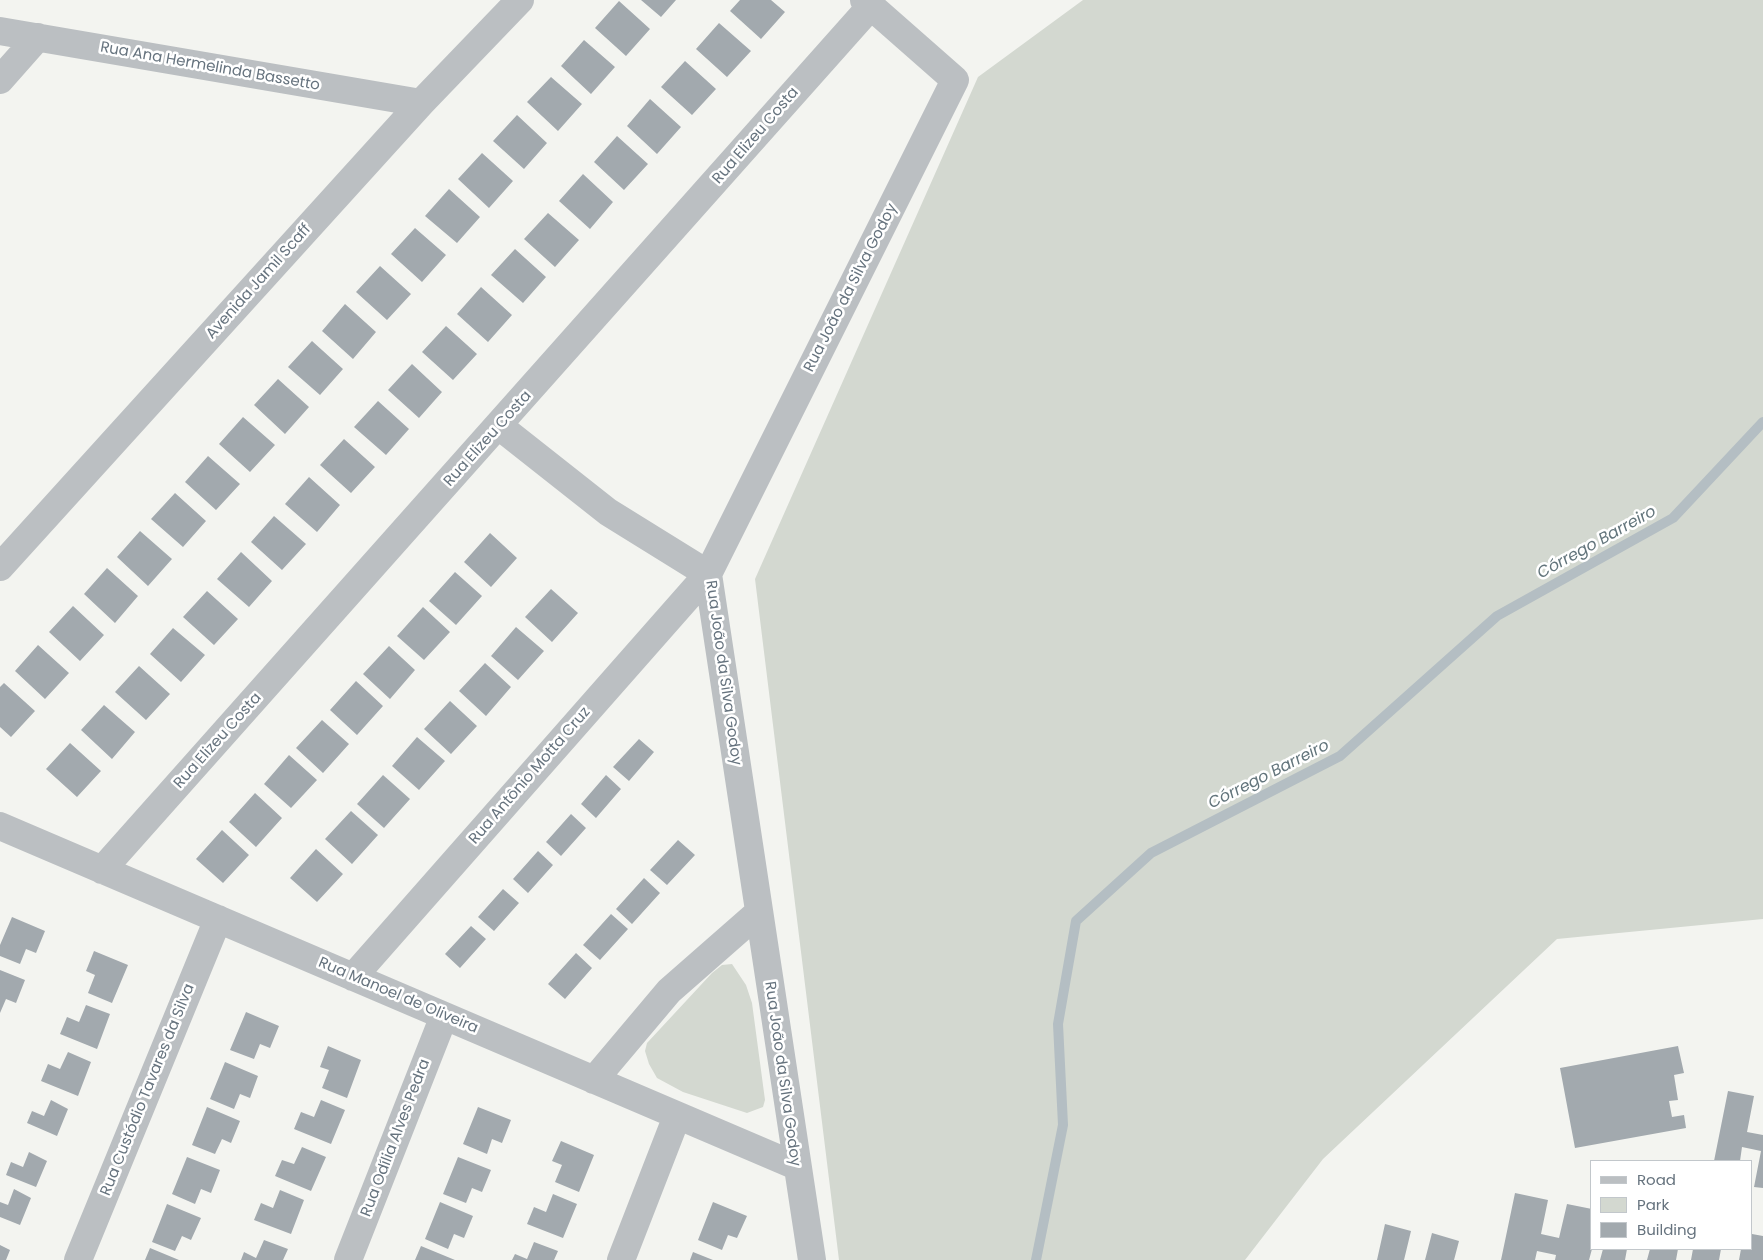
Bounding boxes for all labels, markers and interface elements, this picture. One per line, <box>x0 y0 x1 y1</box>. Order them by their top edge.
street label: Rua Ana Hermelinda Bassetto <box>99 39 321 95</box>
street label: Rua Elizeu Costa <box>709 84 803 188</box>
street label: Rua João da Silva Godoy <box>801 201 901 375</box>
street label: Avenida Jamil Scaff <box>203 221 315 343</box>
street label: Rua Elizeu Costa <box>440 388 536 490</box>
water label: Córrego Barreiro <box>1534 502 1660 584</box>
street label: Rua João da Silva Godoy <box>701 579 745 767</box>
street label: Rua Elizeu Costa <box>170 690 266 792</box>
street label: Rua Antônio Motta Cruz <box>466 704 594 848</box>
water label: Córrego Barreiro <box>1205 736 1333 814</box>
street label: Rua Manoel de Oliveira <box>315 954 481 1038</box>
street label: Rua João da Silva Godoy <box>760 980 804 1168</box>
street label: Rua Custódio Tavares da Silva <box>97 981 199 1199</box>
street label: Rua Odília Alves Pedra <box>358 1057 434 1219</box>
legend <box>1590 1160 1753 1250</box>
text: Road <box>1637 1169 1676 1190</box>
text: Park <box>1637 1194 1669 1215</box>
text: Building <box>1637 1219 1697 1240</box>

